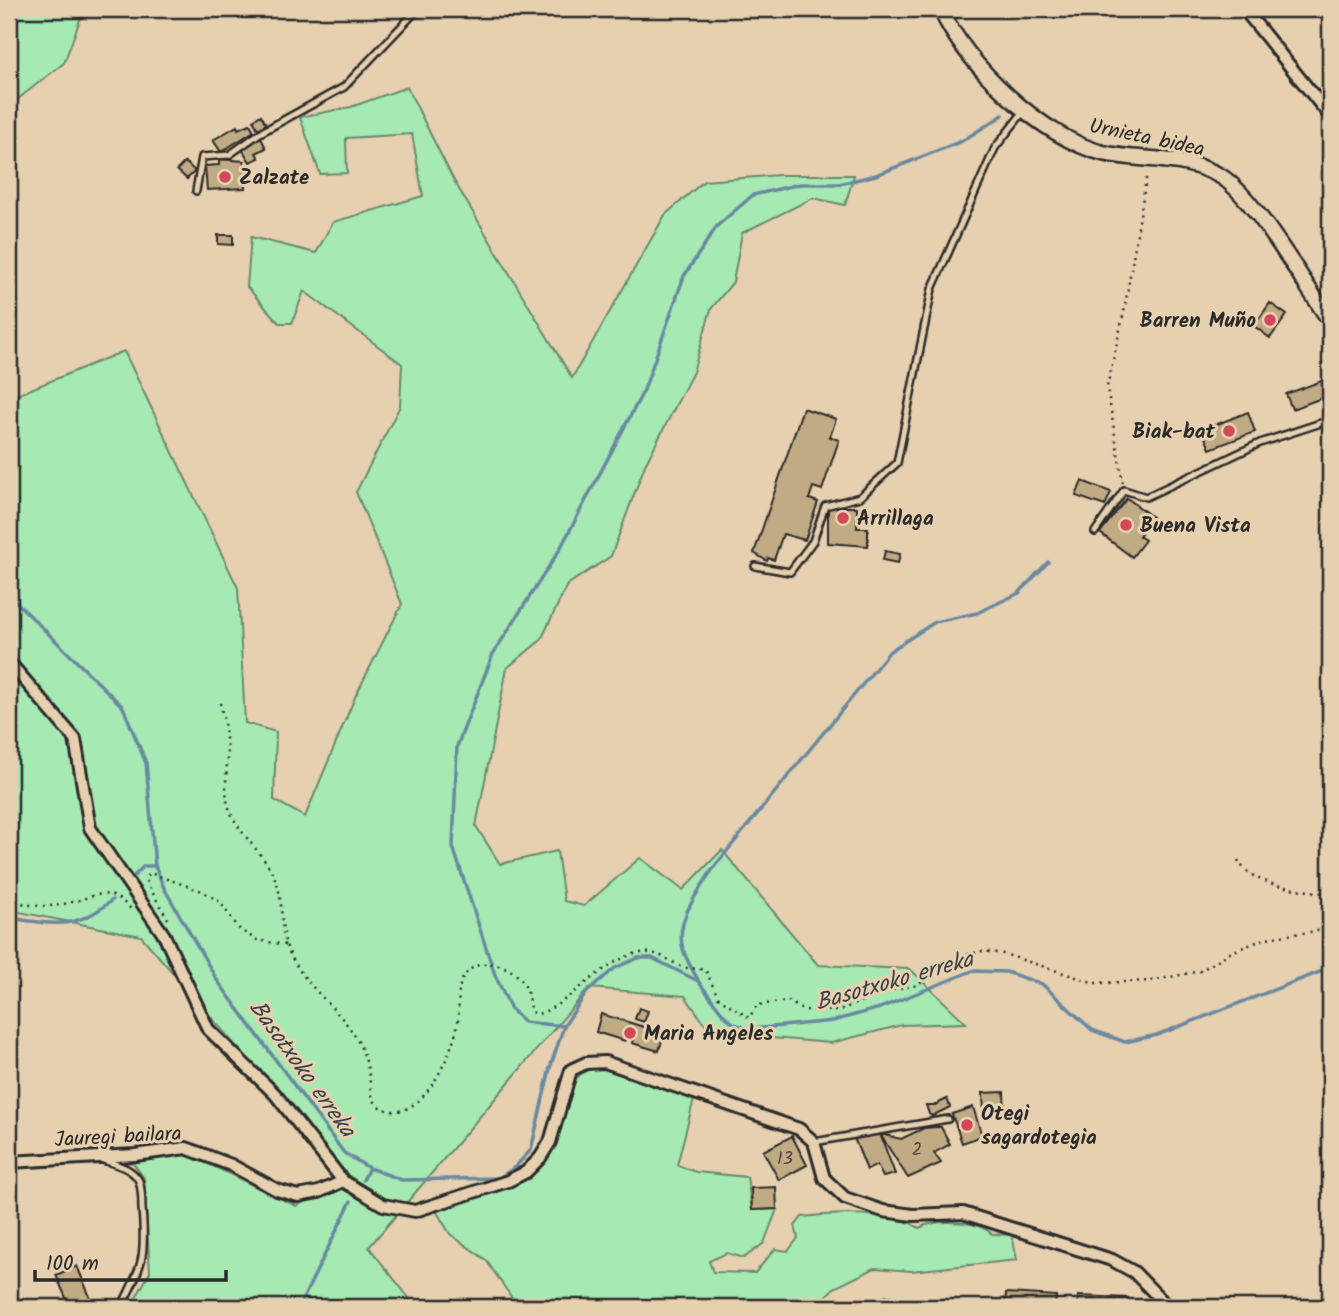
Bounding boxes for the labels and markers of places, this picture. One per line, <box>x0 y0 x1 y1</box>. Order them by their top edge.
place label: Zalzate <box>239 162 309 195</box>
marker: Zalzate <box>217 169 233 185</box>
place label: Barren Muño <box>1140 305 1256 338</box>
marker: Barren Muño <box>1262 312 1278 328</box>
place label: Biak-bat <box>1132 416 1216 449</box>
marker: Biak-bat <box>1221 423 1237 439</box>
place label: Arrillaga <box>857 503 934 536</box>
marker: Arrillaga <box>835 510 851 526</box>
place label: Buena Vista <box>1140 510 1251 543</box>
marker: Buena Vista <box>1118 517 1134 533</box>
place label: Maria Angeles <box>644 1018 773 1051</box>
marker: Maria Angeles <box>622 1025 638 1041</box>
place label: Otegi sagardotegia <box>981 1098 1097 1155</box>
marker: Otegi sagardotegia <box>959 1117 975 1133</box>

